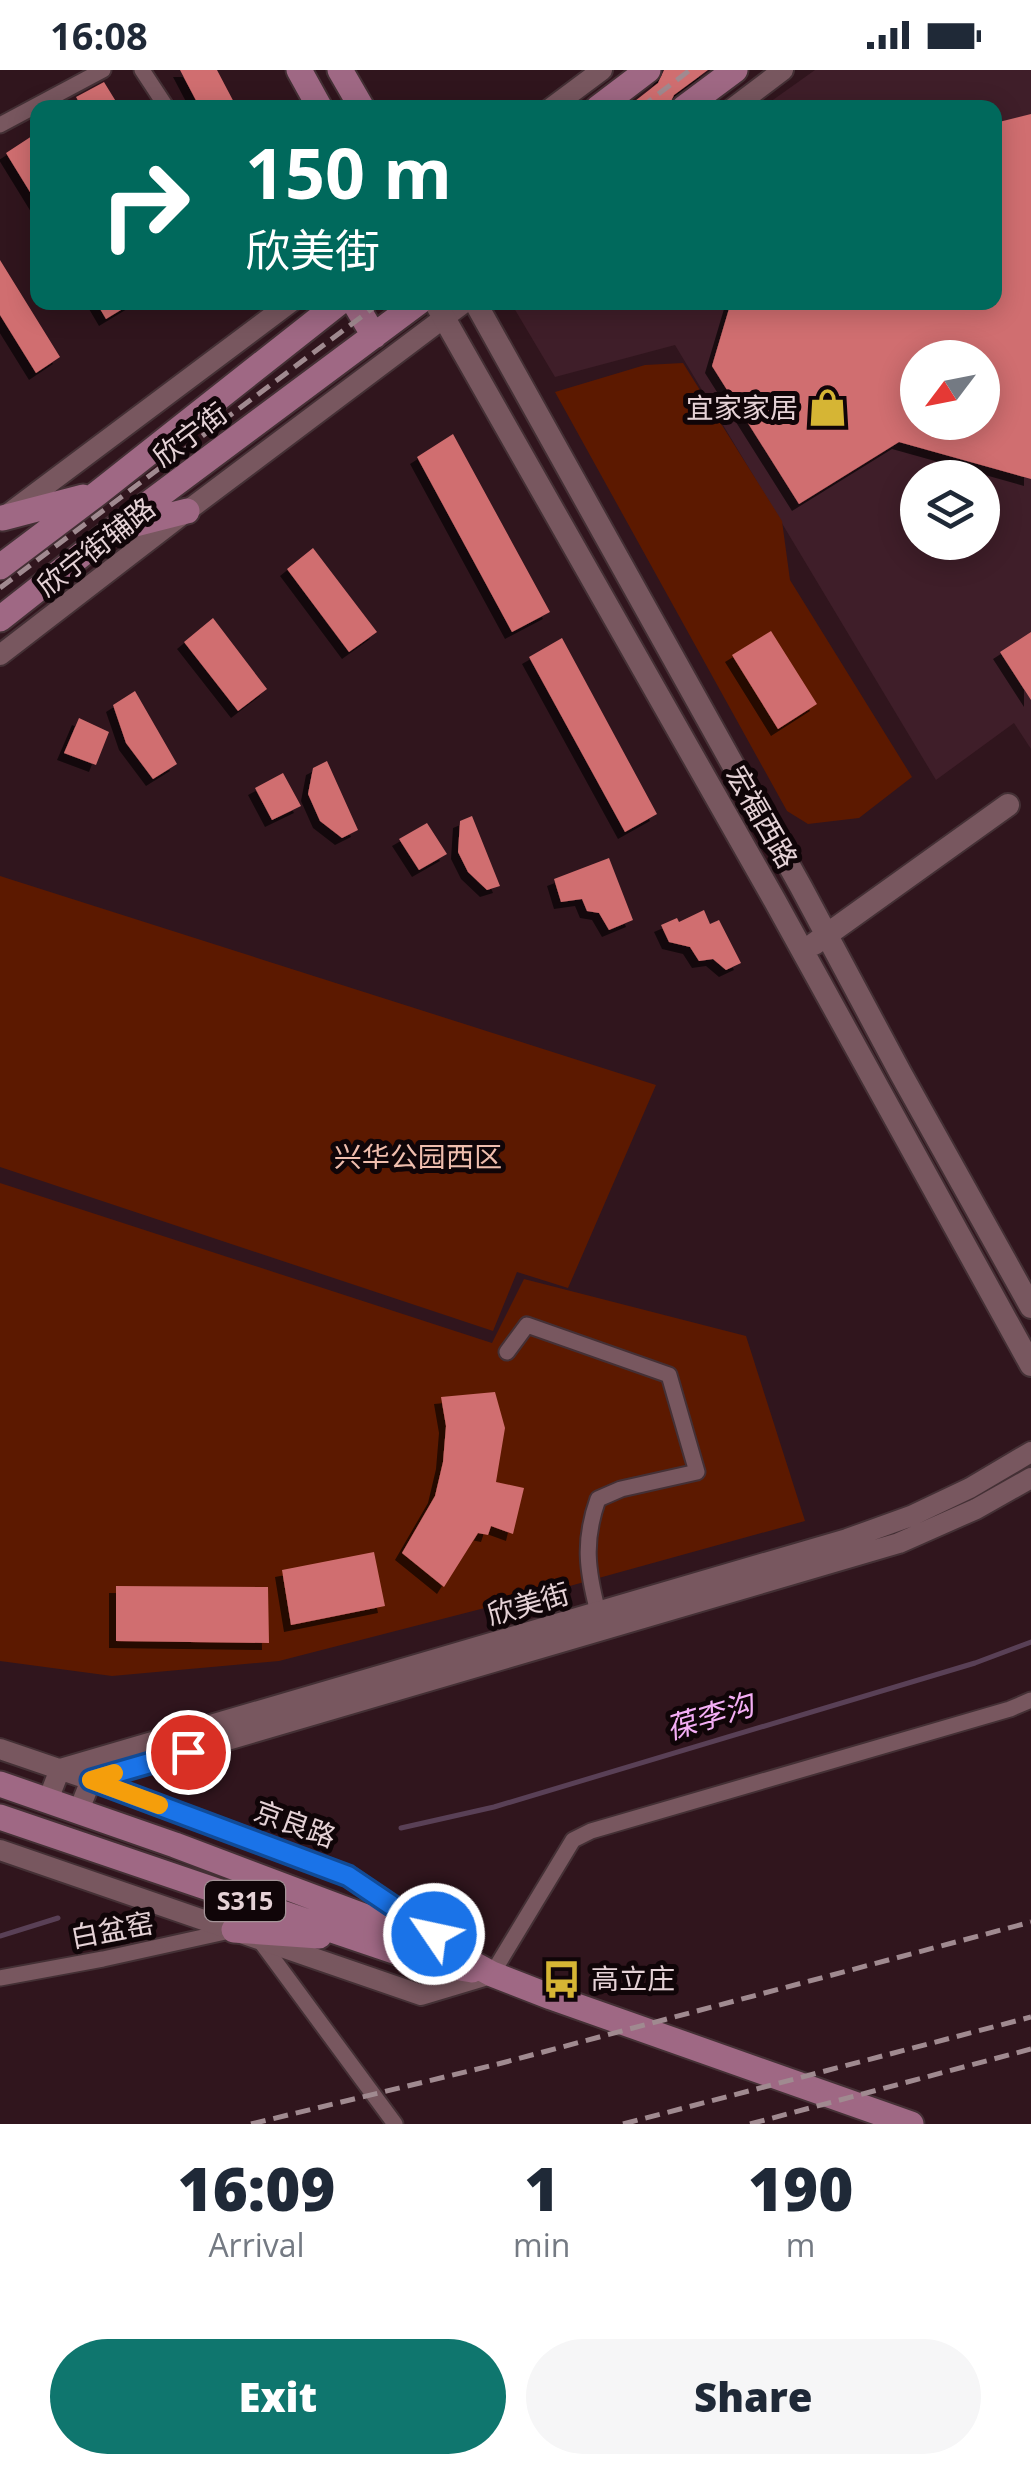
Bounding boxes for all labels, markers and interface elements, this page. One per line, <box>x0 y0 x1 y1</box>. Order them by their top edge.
text: 16:08 <box>50 9 148 61</box>
text: 150 m <box>245 124 452 220</box>
icon: right <box>80 140 210 270</box>
text: 欣美街 <box>245 219 380 280</box>
north arrow <box>900 340 1000 440</box>
map controls <box>900 340 1000 560</box>
shop icon: 宜家家居 <box>807 387 849 429</box>
place label: 宜家家居 <box>686 388 798 426</box>
street label: 欣宁街 <box>144 394 234 475</box>
button: layers <box>900 460 1000 560</box>
street label: 欣宁街辅路 <box>29 488 162 604</box>
street label: 宏福西路 <box>718 758 807 875</box>
park label: 兴华公园西区 <box>334 1137 502 1175</box>
street label: 欣美街 <box>482 1573 573 1633</box>
water label: 葆李沟 <box>661 1682 761 1748</box>
pin <box>146 1710 231 1795</box>
icon: arrive <box>161 1725 216 1780</box>
street label: 京良路 <box>249 1791 341 1855</box>
road number: S315 <box>205 1881 285 1921</box>
position arrow <box>382 1882 486 1986</box>
street label: 白盆窑 <box>67 1902 157 1956</box>
bus stop icon: 高立庄 <box>540 1958 582 2000</box>
place label: 高立庄 <box>591 1959 675 1997</box>
text: 16:09 <box>178 2147 336 2229</box>
text: 1 <box>524 2147 559 2229</box>
text: 190 <box>748 2147 853 2229</box>
text: Arrival <box>208 2223 305 2266</box>
text: min <box>513 2223 570 2266</box>
text: m <box>786 2223 815 2266</box>
button: Exit <box>50 2339 506 2454</box>
button: Share <box>526 2339 981 2454</box>

